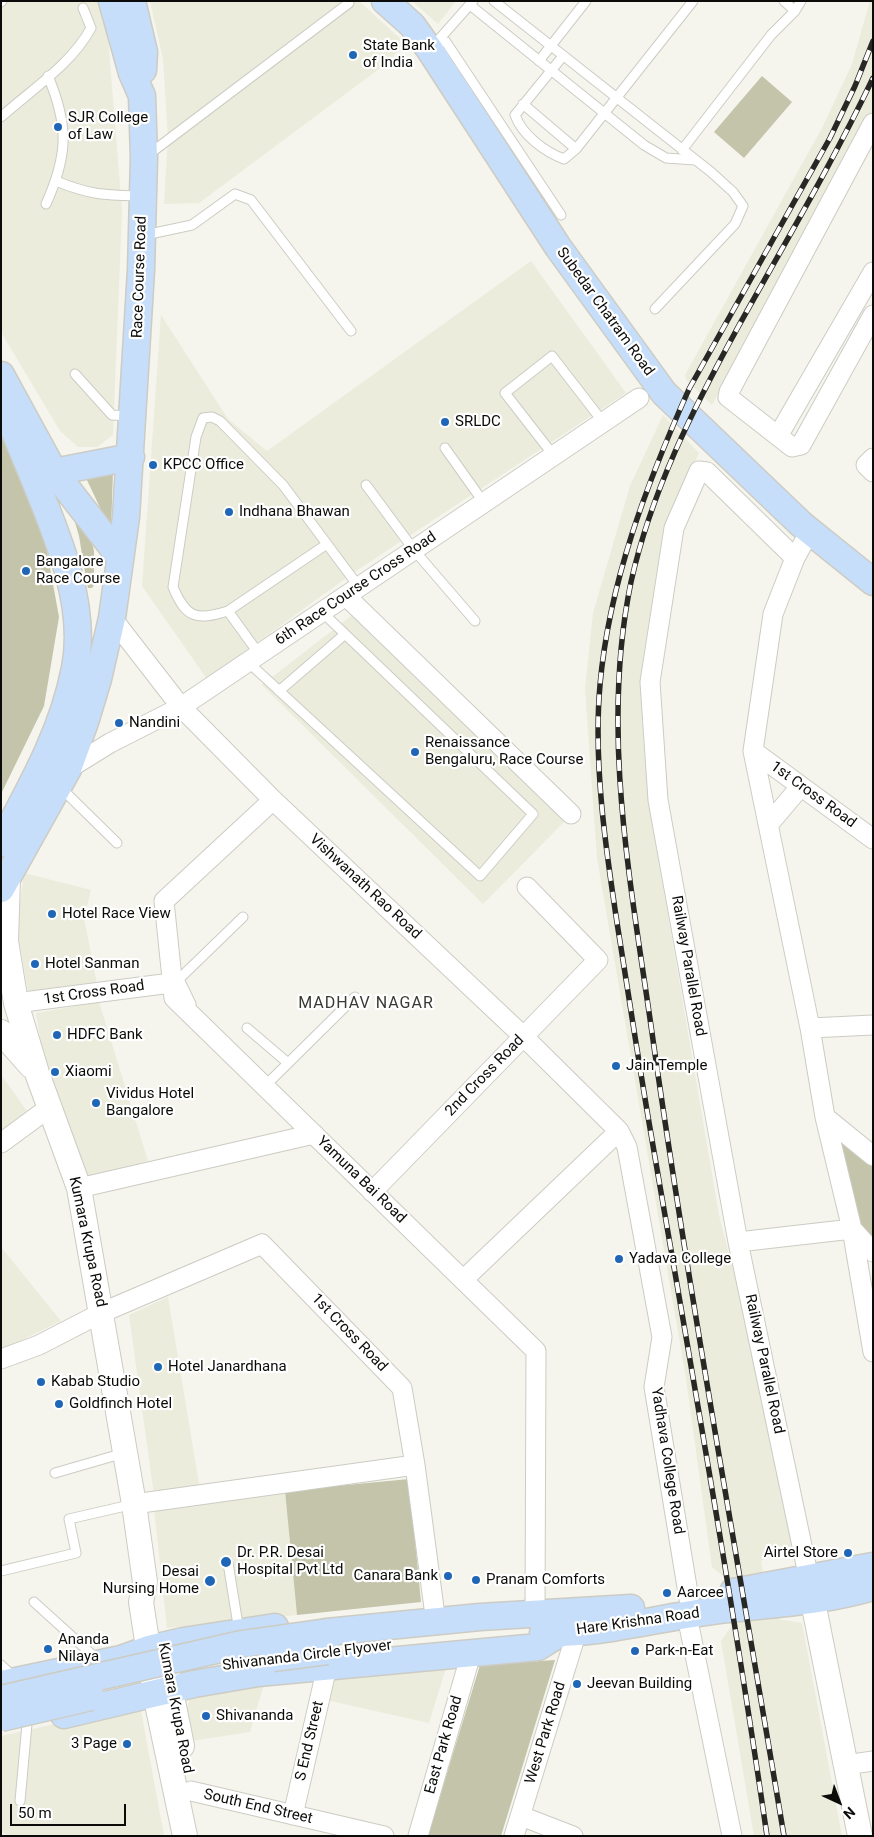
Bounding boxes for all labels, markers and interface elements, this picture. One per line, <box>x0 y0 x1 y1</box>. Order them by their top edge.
place label: State Bank of India <box>363 37 435 72</box>
marker: State Bank of India <box>347 49 359 61</box>
place label: SJR College of Law <box>68 109 148 144</box>
marker: SJR College of Law <box>52 121 64 133</box>
street label: Race Course Road <box>129 216 151 338</box>
street label: Subedar Chatram Road <box>552 244 658 380</box>
place label: SRLDC <box>455 413 501 431</box>
marker: SRLDC <box>439 416 451 428</box>
place label: KPCC Office <box>163 456 244 474</box>
marker: KPCC Office <box>147 459 159 471</box>
place label: Indhana Bhawan <box>239 503 350 521</box>
marker: Indhana Bhawan <box>223 506 235 518</box>
street label: 6th Race Course Cross Road <box>272 528 440 650</box>
place label: Bangalore Race Course <box>36 553 120 588</box>
marker: Bangalore Race Course <box>20 565 32 577</box>
place label: Nandini <box>129 714 180 732</box>
marker: Nandini <box>113 717 125 729</box>
place label: Renaissance Bengaluru, Race Course <box>425 734 583 769</box>
marker: Renaissance Bengaluru, Race Course <box>409 746 421 758</box>
street label: 1st Cross Road <box>767 758 859 832</box>
street label: Vishwanath Rao Road <box>305 831 425 943</box>
street label: Railway Parallel Road <box>667 894 709 1038</box>
place label: Hotel Race View <box>62 905 171 923</box>
marker: Hotel Race View <box>46 908 58 920</box>
place label: Hotel Sanman <box>45 955 139 973</box>
marker: Hotel Sanman <box>29 958 41 970</box>
street label: 1st Cross Road <box>42 977 146 1009</box>
district label: MADHAV NAGAR <box>297 994 435 1014</box>
place label: HDFC Bank <box>67 1026 143 1044</box>
marker: HDFC Bank <box>51 1029 63 1041</box>
street label: 2nd Cross Road <box>442 1032 528 1120</box>
place label: Jain Temple <box>626 1057 707 1075</box>
marker: Jain Temple <box>610 1060 622 1072</box>
place label: Xiaomi <box>65 1063 112 1081</box>
marker: Xiaomi <box>49 1066 61 1078</box>
place label: Vividus Hotel Bangalore <box>106 1085 194 1120</box>
marker: Vividus Hotel Bangalore <box>90 1097 102 1109</box>
street label: Yamuna Bai Road <box>312 1133 410 1227</box>
street label: Kumara Krupa Road <box>64 1175 110 1309</box>
place label: Yadava College <box>629 1250 731 1268</box>
marker: Yadava College <box>613 1253 625 1265</box>
street label: 1st Cross Road <box>307 1290 391 1376</box>
street label: Railway Parallel Road <box>740 1293 788 1435</box>
place label: Hotel Janardhana <box>168 1358 287 1376</box>
marker: Hotel Janardhana <box>152 1361 164 1373</box>
place label: Kabab Studio <box>51 1373 140 1391</box>
marker: Kabab Studio <box>35 1376 47 1388</box>
street label: Yadhava College Road <box>646 1386 688 1536</box>
place label: Goldfinch Hotel <box>69 1395 172 1413</box>
marker: Goldfinch Hotel <box>53 1398 65 1410</box>
place label: Dr. P.R. Desai Hospital Pvt Ltd <box>237 1544 343 1579</box>
place label: Airtel Store <box>764 1544 838 1562</box>
marker: Airtel Store <box>842 1547 854 1559</box>
marker: Dr. P.R. Desai Hospital Pvt Ltd <box>219 1555 233 1569</box>
place label: Desai Nursing Home <box>103 1563 199 1598</box>
place label: Canara Bank <box>354 1567 438 1585</box>
marker: Canara Bank <box>442 1570 454 1582</box>
place label: Pranam Comforts <box>486 1571 605 1589</box>
marker: Desai Nursing Home <box>203 1574 217 1588</box>
marker: Pranam Comforts <box>470 1574 482 1586</box>
place label: Aarcee <box>677 1584 724 1602</box>
marker: Aarcee <box>661 1587 673 1599</box>
street label: Hare Krishna Road <box>575 1604 701 1640</box>
place label: Ananda Nilaya <box>58 1631 109 1666</box>
street label: Shivananda Circle Flyover <box>221 1637 393 1675</box>
street label: Kumara Krupa Road <box>153 1641 197 1775</box>
place label: Park-n-Eat <box>645 1642 713 1660</box>
marker: Ananda Nilaya <box>42 1643 54 1655</box>
marker: Park-n-Eat <box>629 1645 641 1657</box>
place label: Jeevan Building <box>587 1675 692 1693</box>
marker: Jeevan Building <box>571 1678 583 1690</box>
street label: West Park Road <box>522 1680 570 1786</box>
street label: East Park Road <box>421 1694 467 1796</box>
street label: S End Street <box>292 1699 328 1783</box>
place label: Shivananda <box>216 1707 293 1725</box>
marker: Shivananda <box>200 1710 212 1722</box>
place label: 3 Page <box>71 1735 117 1753</box>
marker: 3 Page <box>121 1738 133 1750</box>
north arrow <box>814 1777 864 1827</box>
street label: South End Street <box>202 1786 314 1828</box>
scale bar <box>12 1794 129 1826</box>
text: 50 m <box>18 1804 52 1822</box>
text: N <box>840 1804 858 1822</box>

